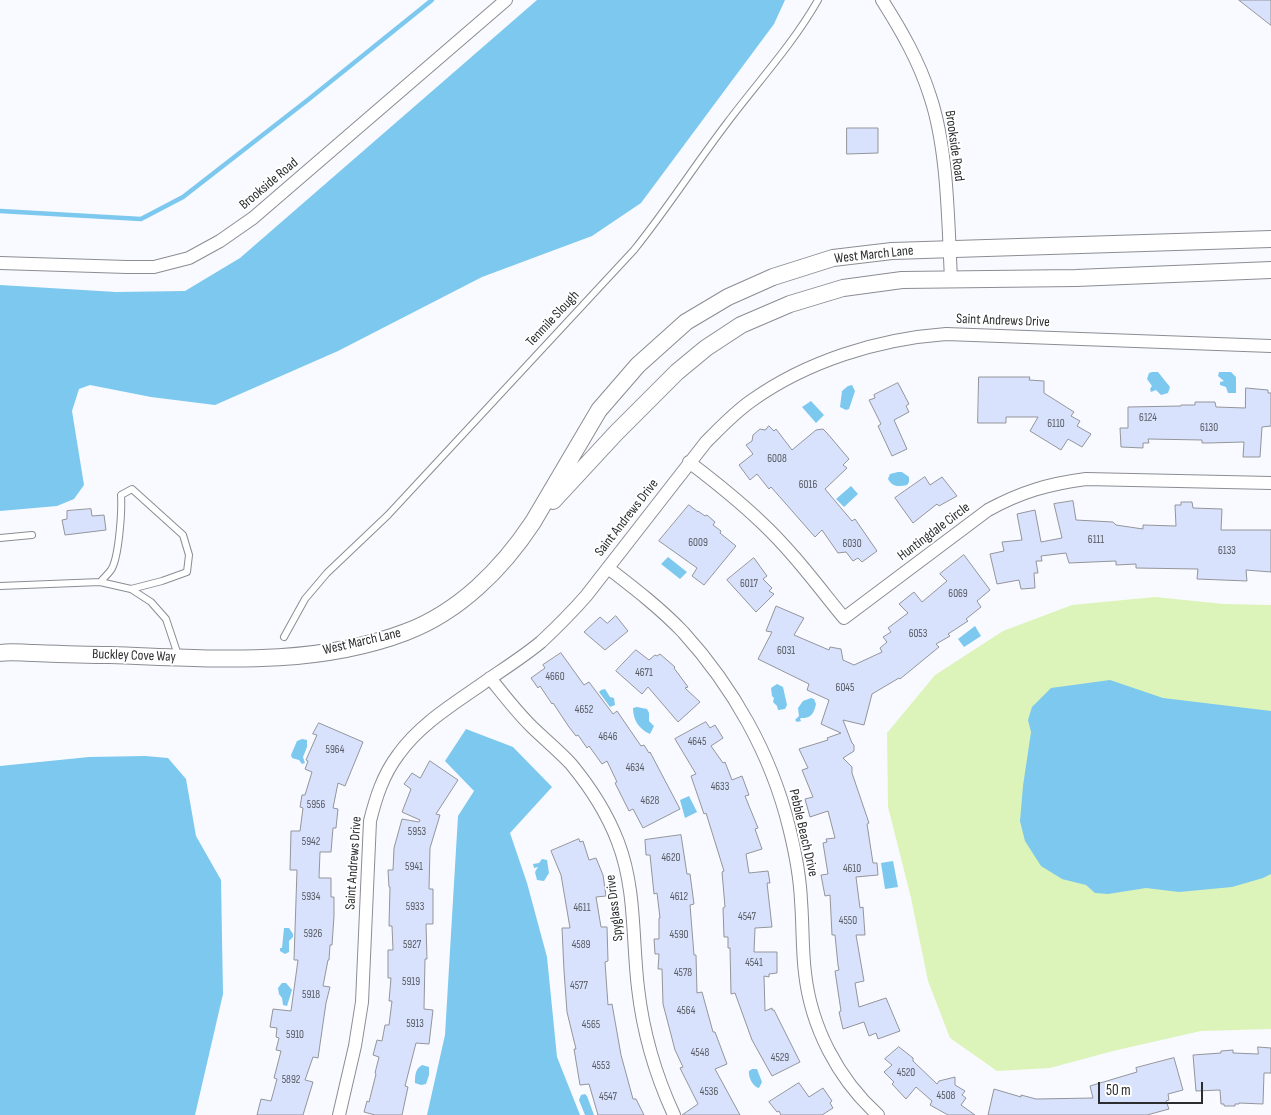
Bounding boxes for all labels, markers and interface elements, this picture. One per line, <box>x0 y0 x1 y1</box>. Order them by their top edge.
street label: Brookside Road <box>941 109 967 183</box>
street label: Brookside Road <box>236 155 302 213</box>
street label: West March Lane <box>834 242 914 268</box>
street label: Tenmile Slough <box>523 288 583 350</box>
street label: Saint Andrews Drive <box>956 311 1050 331</box>
house number: 6124 <box>1139 411 1157 425</box>
house number: 6110 <box>1047 417 1065 431</box>
house number: 6130 <box>1200 421 1218 435</box>
house number: 6008 <box>767 452 787 466</box>
street label: Saint Andrews Drive <box>592 476 662 560</box>
house number: 6016 <box>799 478 817 492</box>
street label: Huntingdale Circle <box>895 499 973 565</box>
house number: 6111 <box>1088 533 1104 547</box>
house number: 6009 <box>688 536 708 550</box>
house number: 6030 <box>842 537 862 551</box>
house number: 6133 <box>1218 544 1236 558</box>
house number: 6017 <box>740 577 758 591</box>
house number: 6069 <box>948 587 968 601</box>
street label: West March Lane <box>321 625 403 659</box>
house number: 6053 <box>909 627 927 641</box>
house number: 6031 <box>777 644 795 658</box>
street label: Buckley Cove Way <box>92 646 176 666</box>
house number: 4671 <box>635 666 653 680</box>
house number: 4660 <box>545 670 565 684</box>
house number: 6045 <box>836 681 854 695</box>
house number: 4652 <box>575 703 593 717</box>
house number: 4646 <box>598 730 618 744</box>
house number: 4645 <box>688 735 706 749</box>
house number: 5964 <box>326 743 344 757</box>
house number: 4634 <box>626 761 644 775</box>
house number: 4633 <box>711 780 729 794</box>
street label: Pebble Beach Drive <box>785 788 821 878</box>
house number: 4628 <box>641 794 659 808</box>
house number: 5956 <box>307 798 325 812</box>
street label: Saint Andrews Drive <box>342 816 366 910</box>
house number: 5953 <box>408 825 426 839</box>
house number: 5942 <box>302 835 320 849</box>
house number: 4620 <box>662 851 680 865</box>
house number: 5941 <box>405 860 423 874</box>
house number: 4610 <box>843 862 861 876</box>
street label: Spyglass Drive <box>603 874 627 942</box>
house number: 5934 <box>302 890 320 904</box>
house number: 4612 <box>670 890 688 904</box>
house number: 5933 <box>406 900 424 914</box>
house number: 4611 <box>573 901 591 915</box>
house number: 4547 <box>738 910 756 924</box>
house number: 4550 <box>839 914 857 928</box>
house number: 5926 <box>304 927 322 941</box>
house number: 4590 <box>670 928 688 942</box>
house number: 5927 <box>403 938 421 952</box>
house number: 4589 <box>572 938 590 952</box>
house number: 4541 <box>745 956 763 970</box>
house number: 4578 <box>674 966 692 980</box>
house number: 5919 <box>402 975 420 989</box>
house number: 4577 <box>570 979 588 993</box>
house number: 5918 <box>302 988 320 1002</box>
house number: 4564 <box>677 1004 695 1018</box>
house number: 5913 <box>406 1017 424 1031</box>
house number: 4565 <box>582 1018 600 1032</box>
house number: 5910 <box>286 1028 304 1042</box>
house number: 4548 <box>691 1046 709 1060</box>
house number: 4529 <box>771 1051 789 1065</box>
house number: 4553 <box>592 1059 610 1073</box>
house number: 4520 <box>897 1066 915 1080</box>
scale bar <box>1101 1072 1206 1104</box>
house number: 5892 <box>282 1073 300 1087</box>
text: 50 m <box>1106 1081 1131 1100</box>
house number: 4536 <box>700 1085 718 1099</box>
house number: 4508 <box>937 1089 955 1103</box>
house number: 4547 <box>599 1090 617 1104</box>

